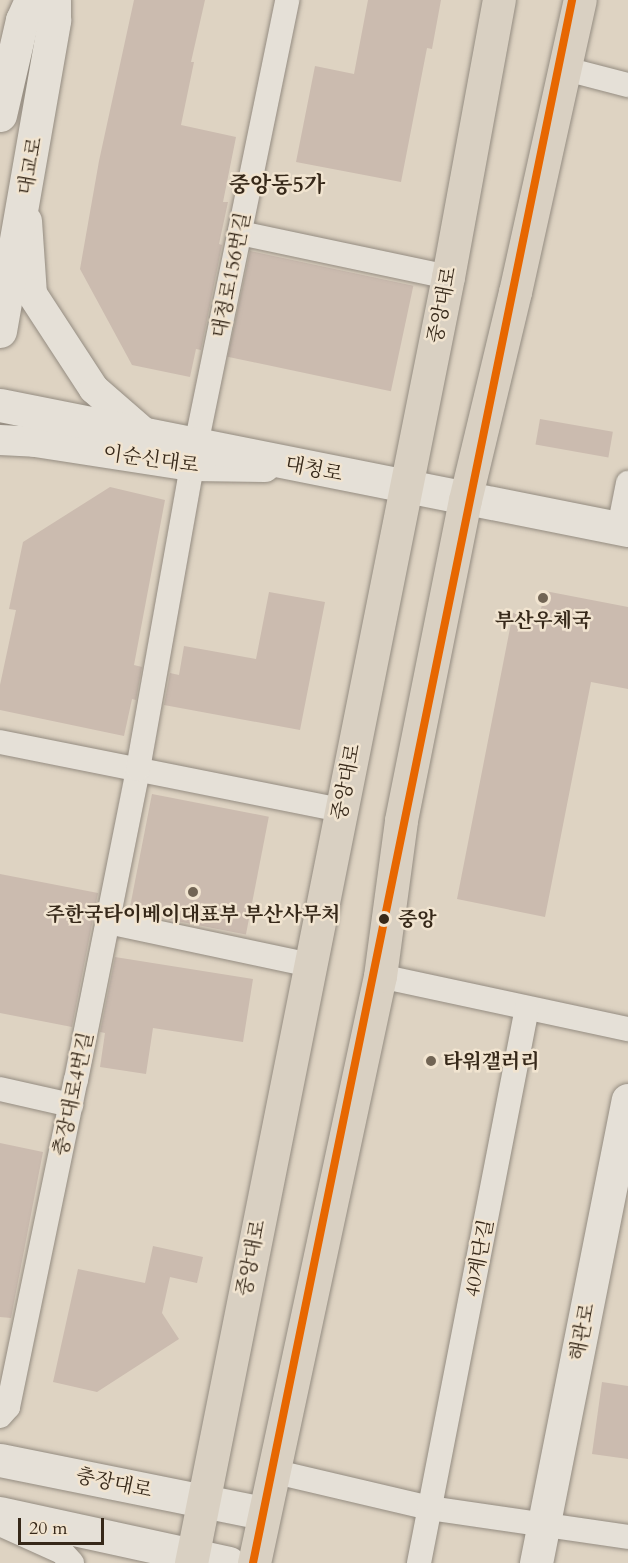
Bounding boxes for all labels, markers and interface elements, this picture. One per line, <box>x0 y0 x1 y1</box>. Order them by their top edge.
street label: 대교로 <box>13 135 47 197</box>
district label: 중앙동5가 <box>229 173 325 199</box>
street label: 대청로156번길 <box>207 210 255 340</box>
street label: 중앙대로 <box>423 265 461 345</box>
street label: 이순신대로 <box>102 440 200 478</box>
street label: 대청로 <box>283 452 345 486</box>
marker: 부산우체국 <box>536 591 550 605</box>
place label: 부산우체국 <box>495 608 591 632</box>
street label: 중앙대로 <box>327 742 365 822</box>
marker: 주한국타이베이대표부 부산사무처 <box>186 885 200 899</box>
place label: 주한국타이베이대표부 부산사무처 <box>45 902 341 926</box>
place label: 중앙 <box>398 907 437 931</box>
marker: 중앙 <box>375 910 393 928</box>
street label: 충장대로4번길 <box>48 1030 98 1158</box>
place label: 타워갤러리 <box>443 1049 540 1073</box>
marker: 타워갤러리 <box>424 1054 438 1068</box>
street label: 40계단길 <box>460 1217 498 1299</box>
street label: 중앙대로 <box>232 1218 270 1298</box>
street label: 해관로 <box>565 1301 599 1363</box>
street label: 충장대로 <box>74 1463 154 1503</box>
scale bar <box>21 1506 106 1544</box>
text: 20 m <box>29 1516 68 1541</box>

